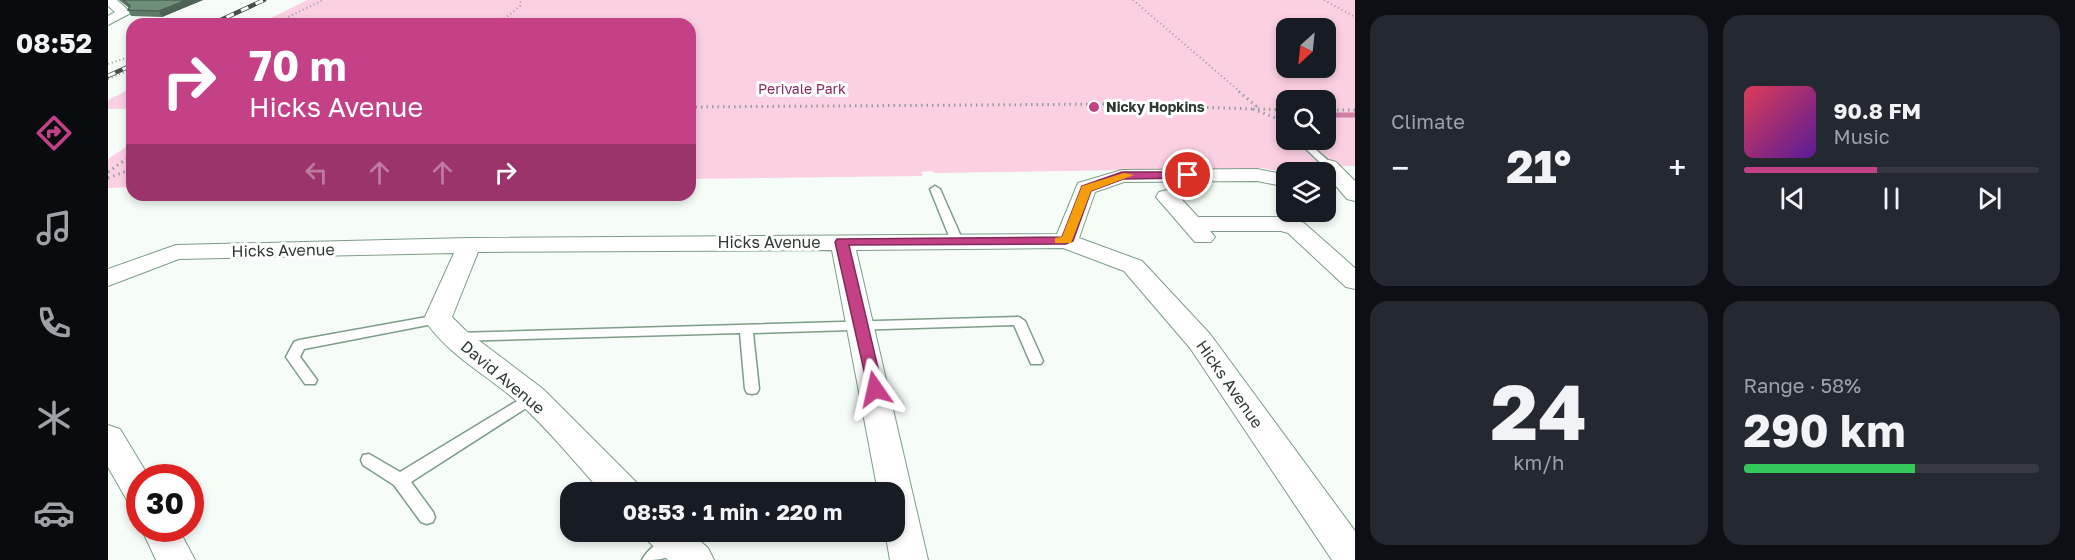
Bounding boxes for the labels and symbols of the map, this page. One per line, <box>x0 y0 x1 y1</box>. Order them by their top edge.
north arrow <box>1276 18 1336 78</box>
park label: Perivale Park <box>758 80 846 97</box>
place label: Nicky Hopkins <box>1106 98 1205 115</box>
marker: Nicky Hopkins <box>1087 100 1101 114</box>
pin <box>1162 149 1213 200</box>
street label: Hicks Avenue <box>717 232 821 252</box>
street label: Hicks Avenue <box>231 239 335 261</box>
street label: David Avenue <box>457 336 549 418</box>
street label: Hicks Avenue <box>1192 336 1268 432</box>
position arrow <box>843 357 907 421</box>
speed limit sign: 30 <box>126 464 204 542</box>

